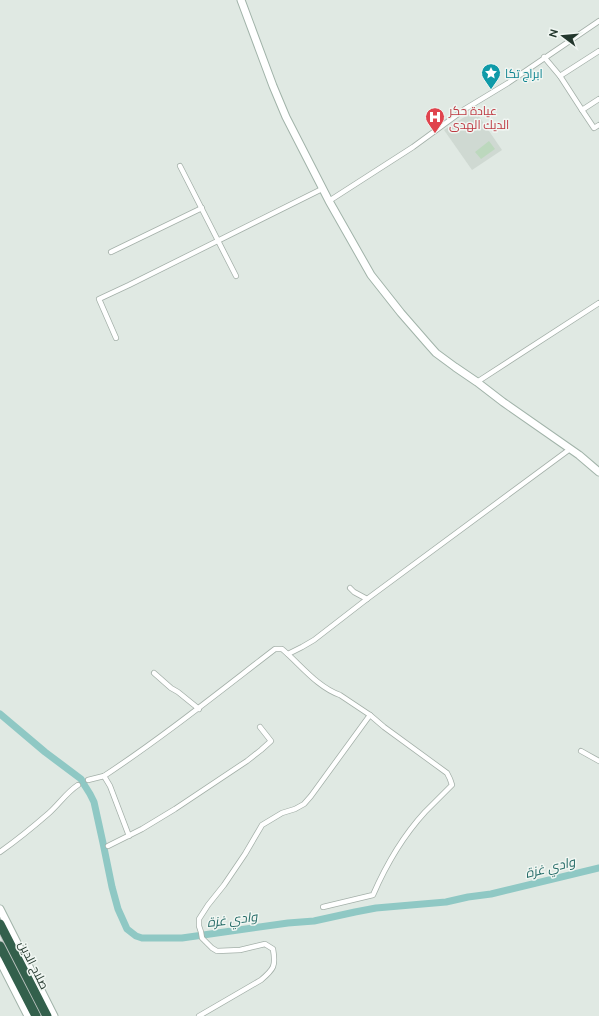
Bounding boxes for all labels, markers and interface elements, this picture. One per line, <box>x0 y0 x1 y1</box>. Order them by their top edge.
north arrow <box>543 16 583 56</box>
text: N <box>546 28 560 39</box>
place icon: ابراج تكا <box>480 62 502 90</box>
place label: ابراج تكا <box>505 67 543 82</box>
place label: عيادة حكر الديك الهدى <box>448 104 509 132</box>
hospital icon: عيادة حكر الديك الهدى <box>424 106 446 134</box>
water label: وادي غزة <box>524 854 578 884</box>
water label: وادي غزة <box>206 909 259 933</box>
street label: صلاح الدين <box>15 939 52 992</box>

